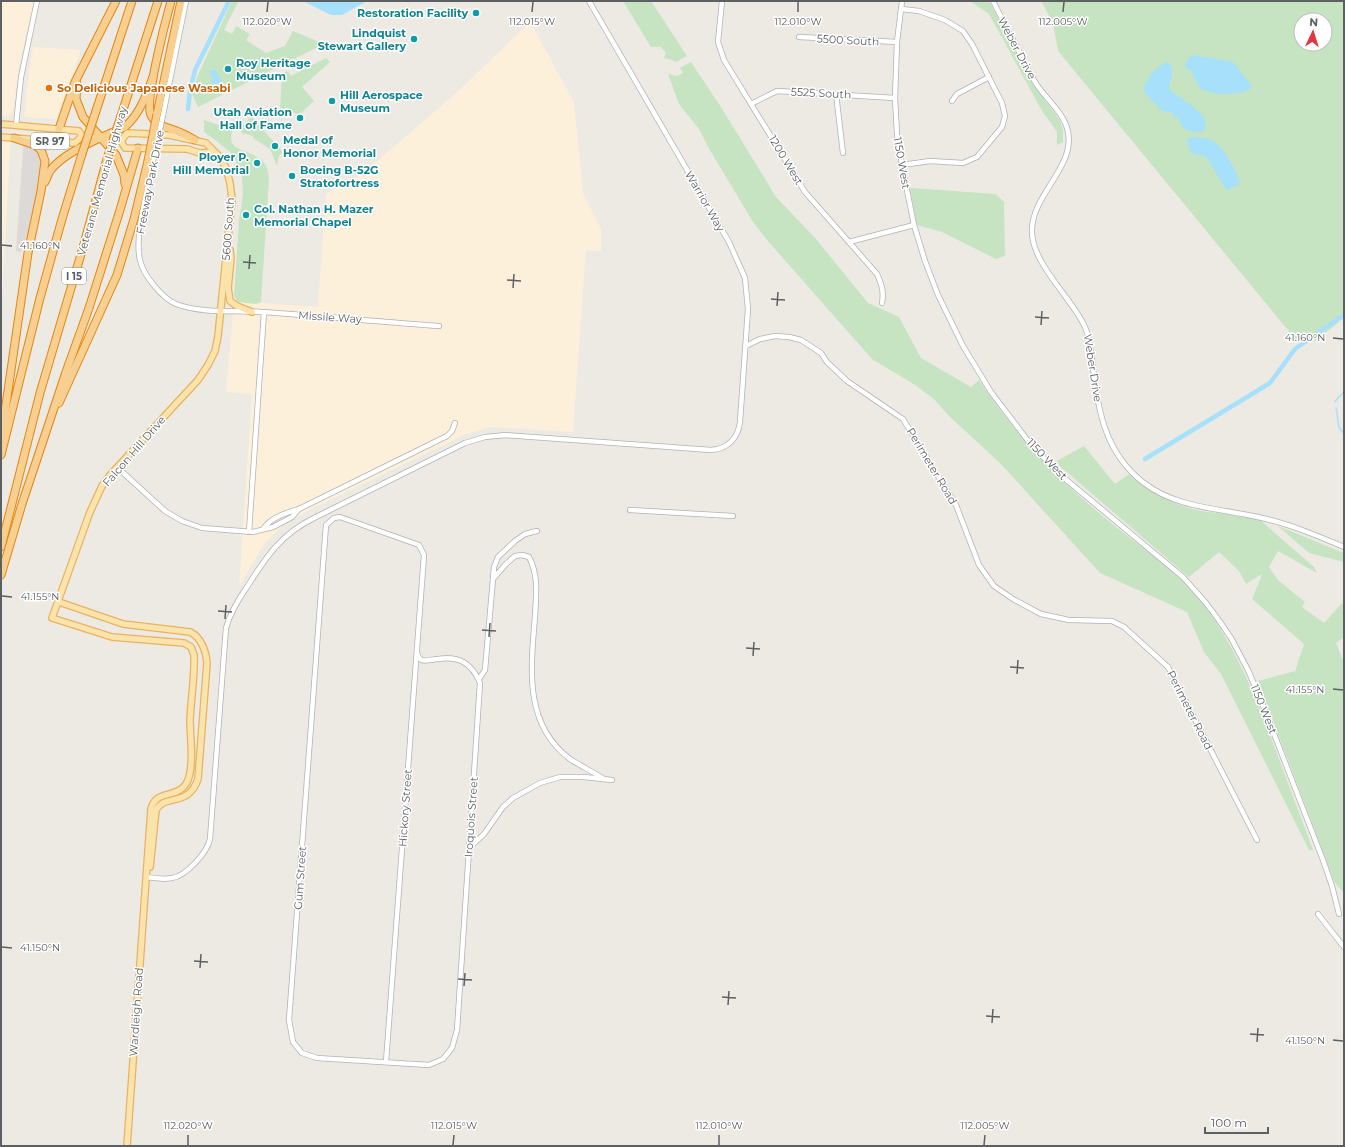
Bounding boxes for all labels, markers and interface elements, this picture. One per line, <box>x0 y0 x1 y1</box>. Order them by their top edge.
place label: Restoration Facility <box>357 6 468 20</box>
marker: Restoration Facility <box>471 8 481 18</box>
north arrow <box>1293 12 1333 52</box>
street label: Weber Drive <box>995 14 1039 82</box>
text: 112.020°W <box>242 15 292 28</box>
text: 112.015°W <box>509 15 555 28</box>
text: 112.010°W <box>774 15 822 28</box>
text: 112.005°W <box>1038 15 1088 28</box>
text: N <box>1309 15 1319 29</box>
place label: Lindquist Stewart Gallery <box>318 26 406 53</box>
street label: 5500 South <box>816 31 880 49</box>
marker: Lindquist Stewart Gallery <box>409 34 419 44</box>
place label: Roy Heritage Museum <box>236 56 311 83</box>
marker: Roy Heritage Museum <box>223 64 233 74</box>
place label: So Delicious Japanese Wasabi <box>57 81 230 95</box>
marker: So Delicious Japanese Wasabi <box>44 83 54 93</box>
street label: 5525 South <box>790 84 852 102</box>
place label: Hill Aerospace Museum <box>340 88 423 115</box>
marker: Hill Aerospace Museum <box>327 96 337 106</box>
street label: Veterans Memorial Highway <box>74 105 130 257</box>
place label: Utah Aviation Hall of Fame <box>214 105 292 132</box>
marker: Utah Aviation Hall of Fame <box>295 113 305 123</box>
street label: Freeway Park Drive <box>133 128 167 235</box>
road number: SR 97 <box>31 133 69 149</box>
place label: Medal of Honor Memorial <box>283 133 376 160</box>
street label: 1200 West <box>766 133 807 188</box>
street label: 1150 West <box>891 136 914 191</box>
marker: Medal of Honor Memorial <box>270 141 280 151</box>
place label: Ployer P. Hill Memorial <box>173 150 249 177</box>
marker: Ployer P. Hill Memorial <box>252 158 262 168</box>
place label: Boeing B-52G Stratofortress <box>300 163 379 190</box>
street label: Warrior Way <box>682 168 728 234</box>
marker: Boeing B-52G Stratofortress <box>287 171 297 181</box>
street label: 5600 South <box>219 197 237 261</box>
place label: Col. Nathan H. Mazer Memorial Chapel <box>254 202 374 229</box>
marker: Col. Nathan H. Mazer Memorial Chapel <box>241 210 251 220</box>
text: 41.160°N <box>20 239 60 252</box>
road number: I 15 <box>62 268 86 284</box>
street label: Missile Way <box>298 308 362 326</box>
text: 41.160°N <box>1285 331 1325 344</box>
street label: Weber Drive <box>1081 333 1105 403</box>
street label: Falcon Hill Drive <box>100 413 169 489</box>
street label: Perimeter Road <box>904 425 960 507</box>
street label: 1150 West <box>1024 435 1071 483</box>
text: 41.155°N <box>20 590 60 603</box>
street label: Perimeter Road <box>1164 668 1216 752</box>
street label: 1150 West <box>1248 682 1281 736</box>
text: 41.155°N <box>1285 683 1325 696</box>
street label: Hickory Street <box>395 768 415 847</box>
street label: Iroquois Street <box>461 776 481 858</box>
street label: Gum Street <box>291 845 309 910</box>
text: 41.150°N <box>20 941 60 954</box>
street label: Wardleigh Road <box>126 967 146 1057</box>
text: 41.150°N <box>1285 1034 1325 1047</box>
scale bar <box>1205 1109 1268 1135</box>
text: 100 m <box>1211 1115 1247 1130</box>
text: 112.020°W <box>163 1119 213 1132</box>
text: 112.015°W <box>431 1119 477 1132</box>
text: 112.010°W <box>695 1119 743 1132</box>
text: 112.005°W <box>960 1119 1010 1132</box>

